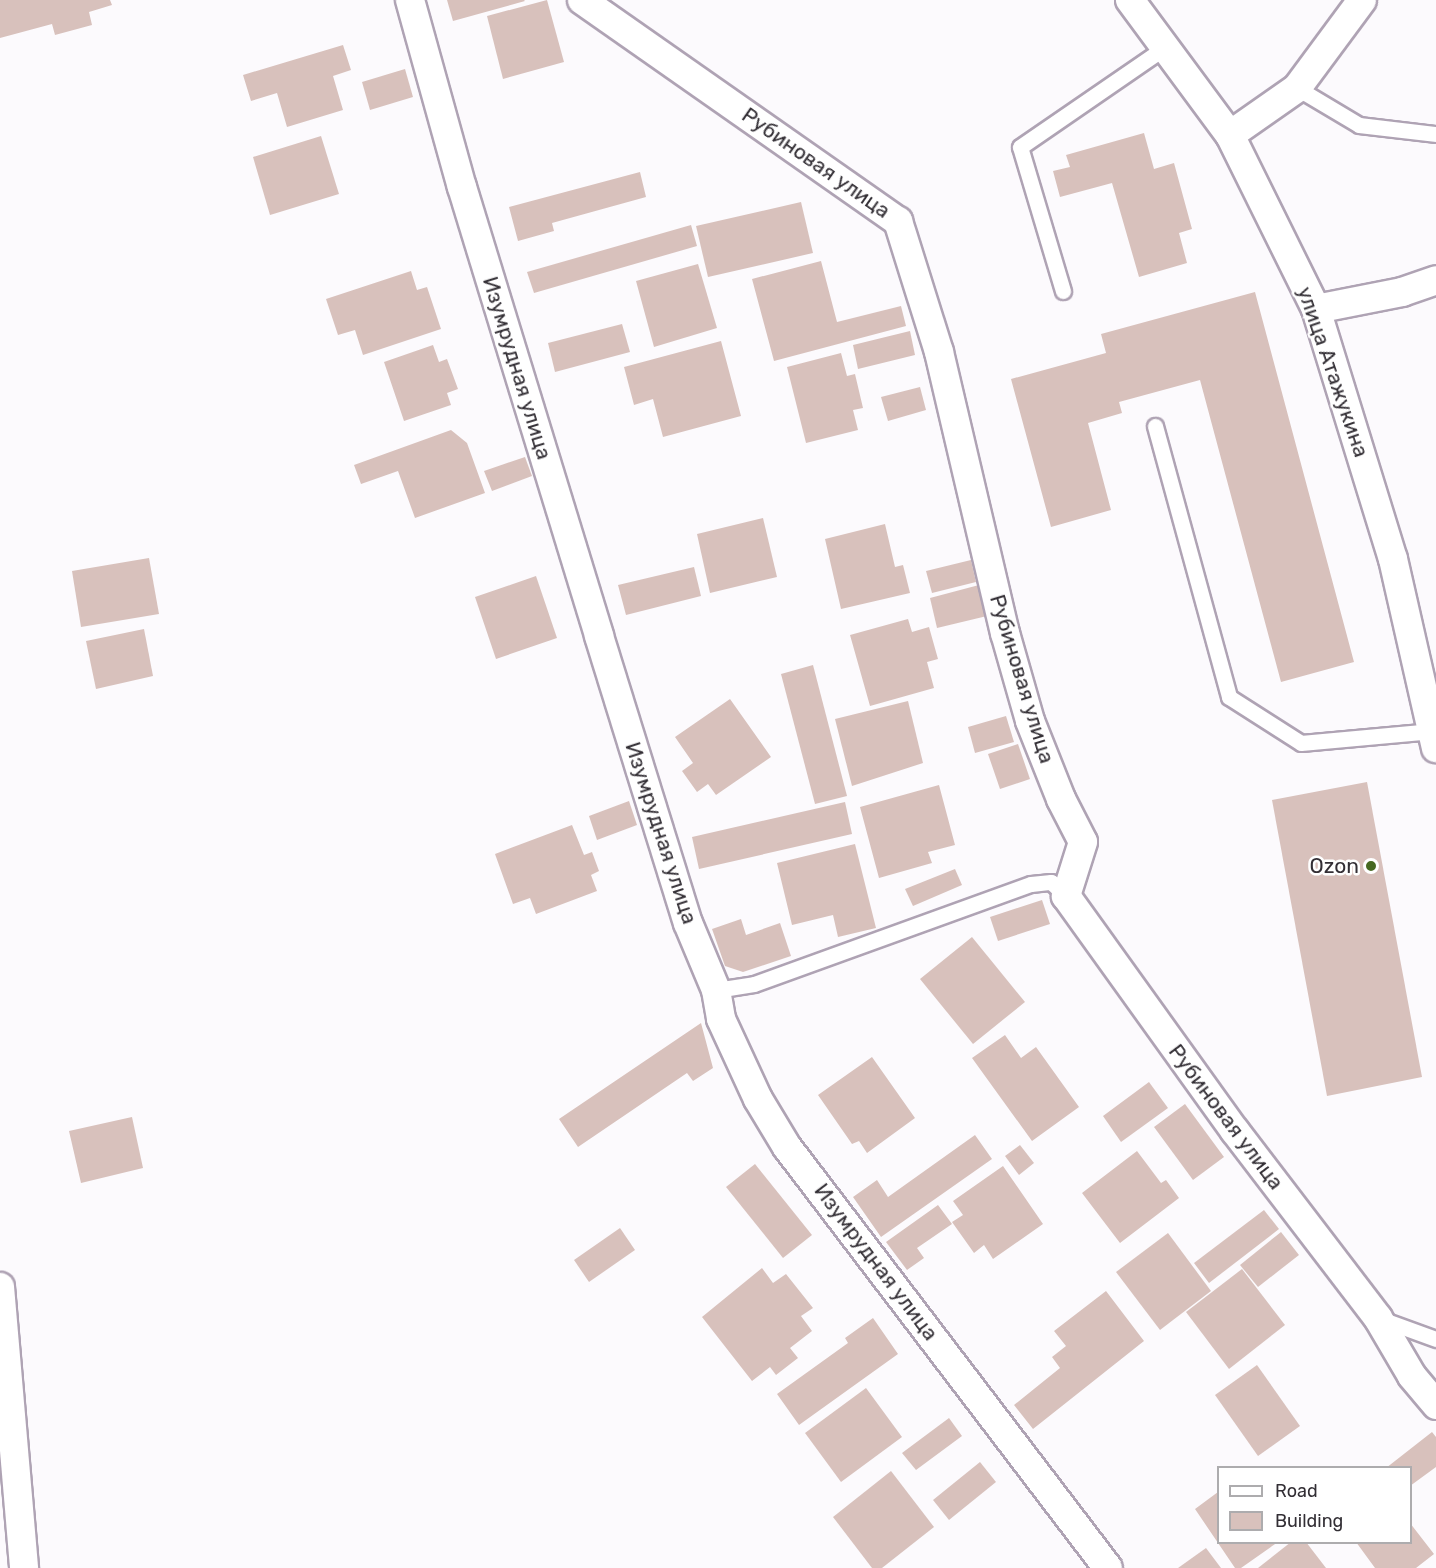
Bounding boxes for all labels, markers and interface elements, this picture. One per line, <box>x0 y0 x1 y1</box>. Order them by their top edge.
street label: Рубиновая улица <box>737 102 895 224</box>
street label: Изумрудная улица <box>477 274 557 462</box>
street label: улица Атажукина <box>1292 283 1374 461</box>
street label: Рубиновая улица <box>984 592 1060 766</box>
street label: Изумрудная улица <box>620 739 702 927</box>
place label: Ozon <box>1309 853 1359 879</box>
marker: Ozon <box>1364 859 1378 873</box>
street label: Рубиновая улица <box>1163 1039 1289 1195</box>
street label: Изумрудная улица <box>809 1179 943 1345</box>
legend <box>1217 1466 1412 1544</box>
text: Road <box>1275 1480 1318 1502</box>
text: Building <box>1275 1510 1343 1532</box>

